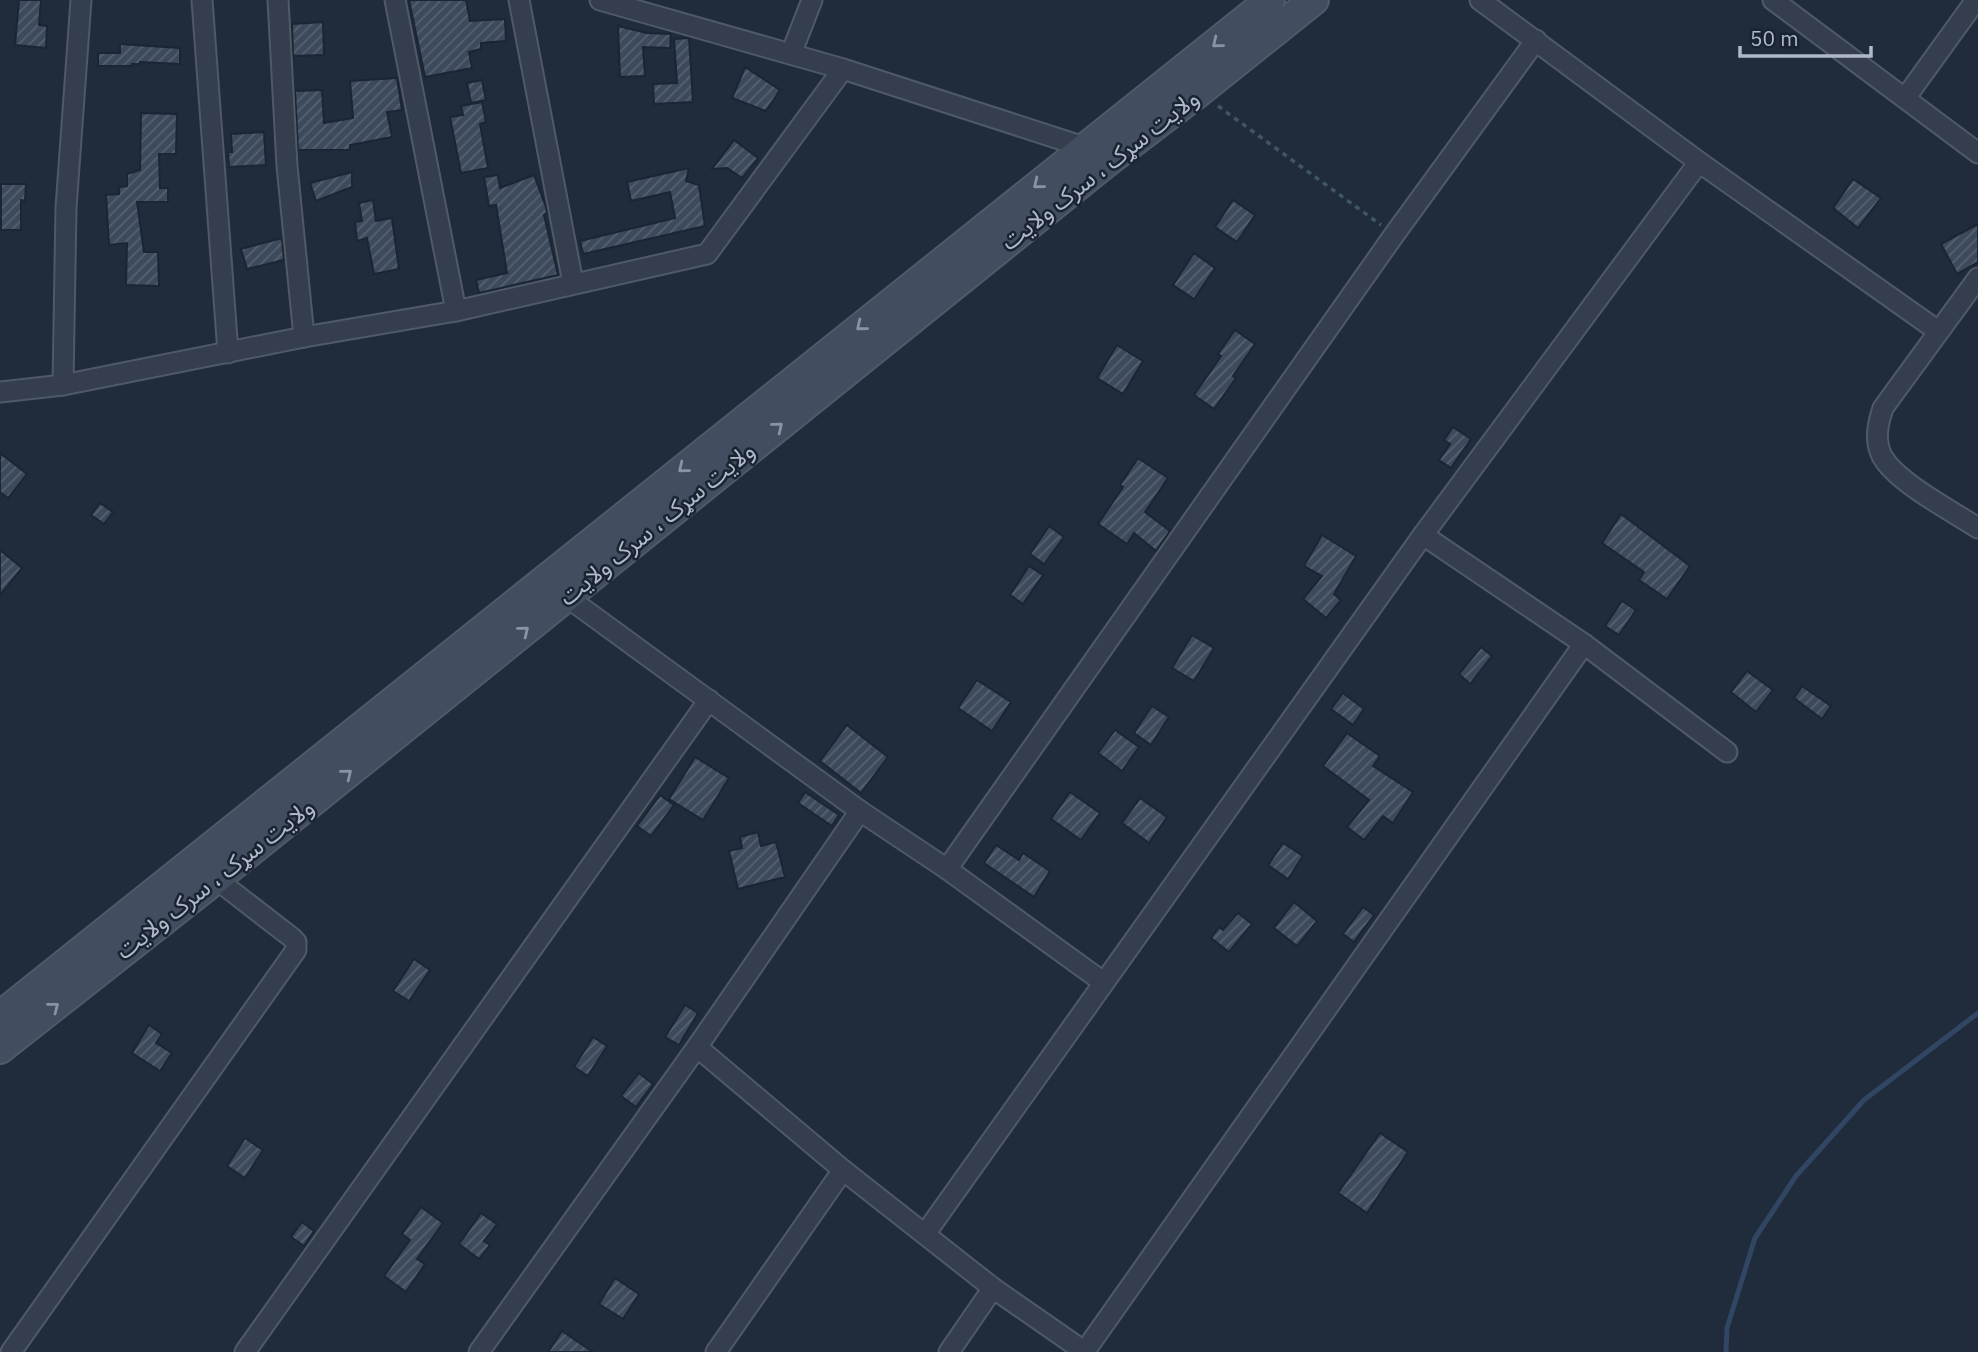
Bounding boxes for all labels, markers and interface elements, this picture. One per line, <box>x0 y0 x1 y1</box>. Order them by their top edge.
scale bar <box>1740 14 1871 58</box>
text: 50 m <box>1750 24 1799 52</box>
one-way arrow <box>1213 35 1226 47</box>
street label: ولایت سړک ، سرک ولایت <box>994 82 1205 257</box>
one-way arrow <box>1034 175 1046 188</box>
one-way arrow <box>856 318 869 330</box>
one-way arrow <box>769 423 782 435</box>
street label: ولایت سړک ، سرک ولایت <box>552 434 761 612</box>
one-way arrow <box>679 460 692 472</box>
one-way arrow <box>517 627 529 640</box>
one-way arrow <box>339 770 352 782</box>
street label: ولایت سړک ، سرک ولایت <box>109 791 320 966</box>
one-way arrow <box>46 1002 58 1015</box>

